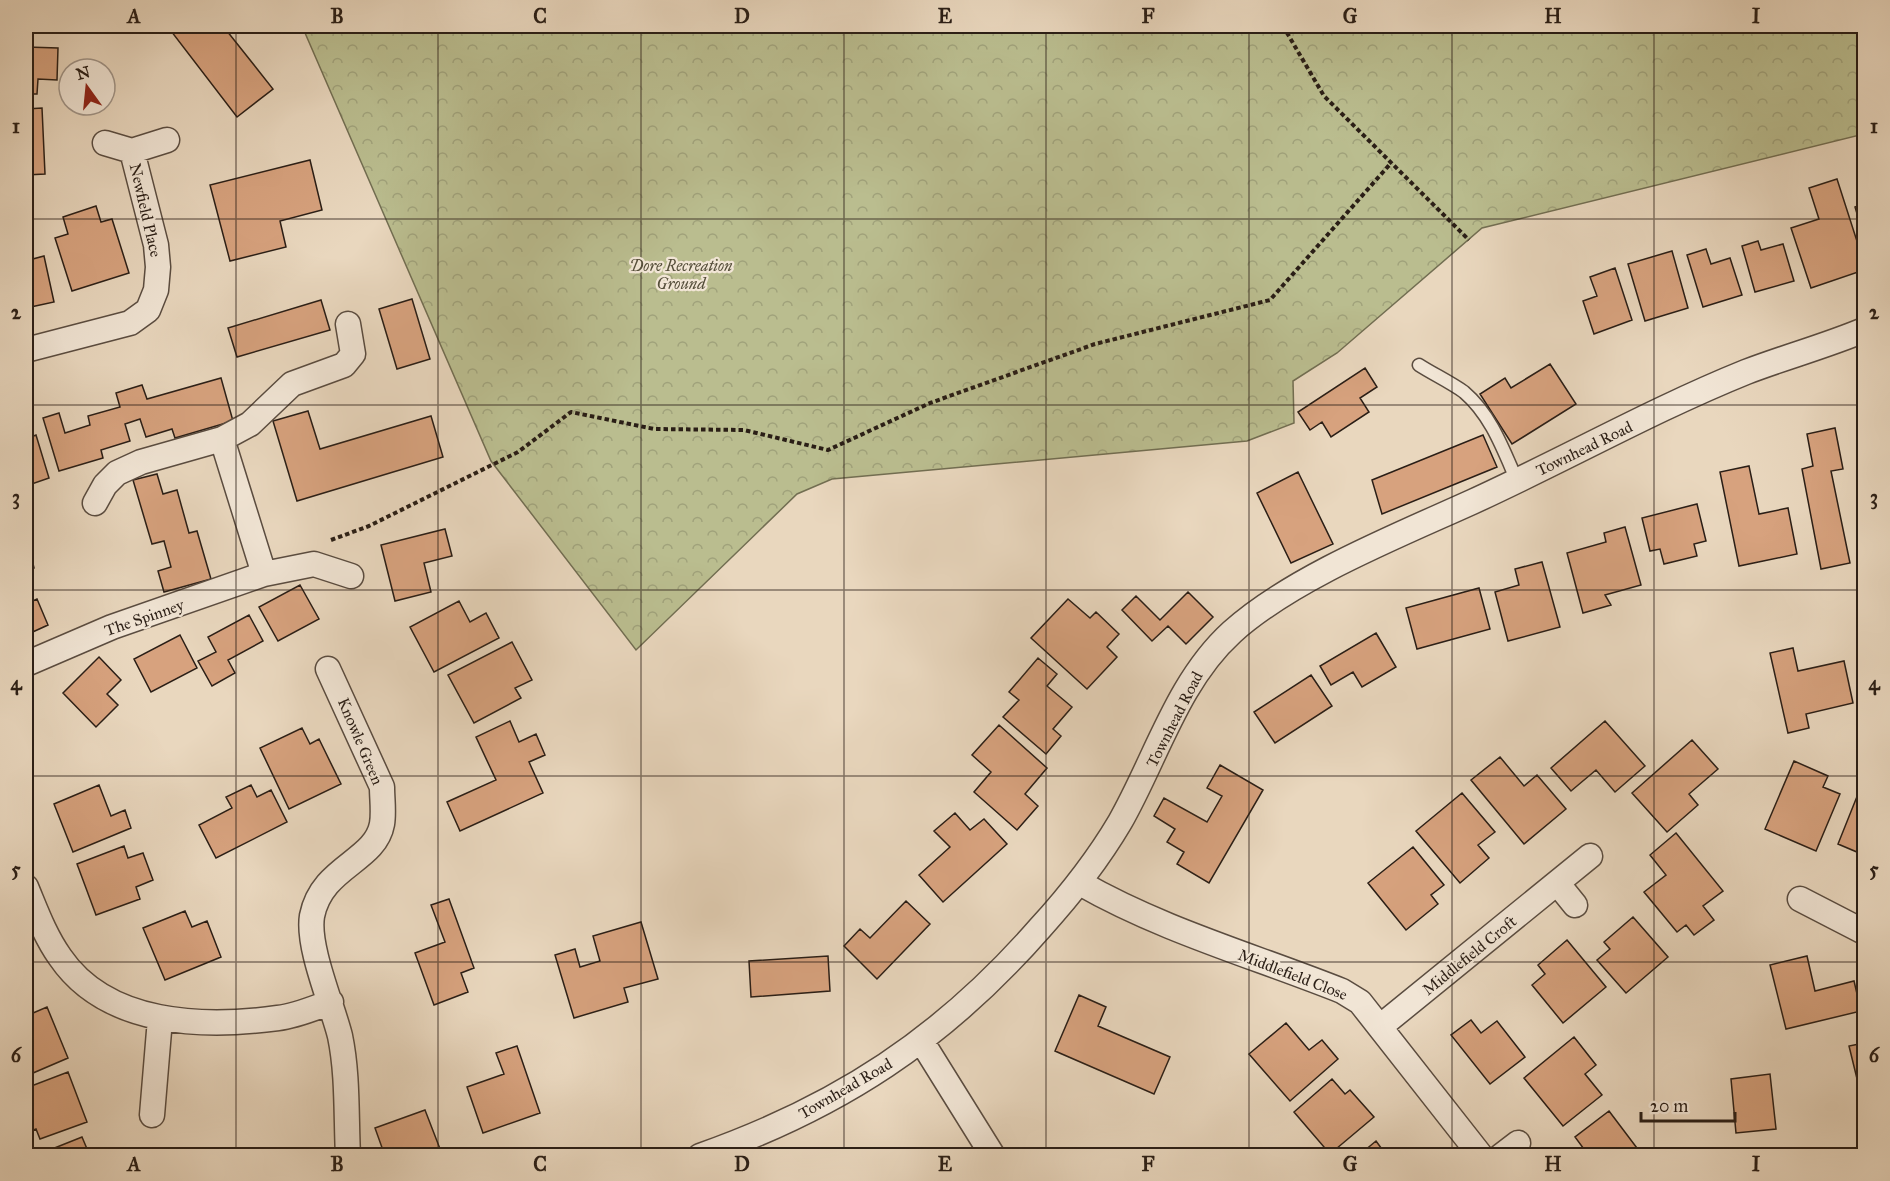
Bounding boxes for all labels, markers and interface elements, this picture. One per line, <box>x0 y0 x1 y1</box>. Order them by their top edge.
text: A <box>125 4 141 28</box>
text: B <box>330 4 344 28</box>
text: C <box>533 4 547 28</box>
text: D <box>734 4 750 28</box>
text: E <box>938 4 953 28</box>
text: F <box>1141 4 1155 28</box>
text: G <box>1343 4 1358 28</box>
text: H <box>1544 4 1562 28</box>
text: I <box>1752 4 1761 28</box>
north arrow <box>57 57 117 117</box>
text: N <box>74 62 93 84</box>
text: 1 <box>12 114 20 138</box>
text: 1 <box>1870 114 1878 138</box>
street label: Newfield Place <box>125 161 166 259</box>
park label: Dore Recreation Ground <box>630 256 733 293</box>
text: 2 <box>11 300 22 324</box>
text: 2 <box>1869 300 1880 324</box>
street label: Townhead Road <box>1533 417 1635 480</box>
text: 3 <box>12 485 20 510</box>
text: 3 <box>1870 485 1878 510</box>
street label: The Spinney <box>102 595 187 640</box>
street label: Townhead Road <box>1142 668 1207 770</box>
text: 4 <box>10 671 22 696</box>
text: 4 <box>1868 671 1880 696</box>
street label: Knowle Green <box>334 695 387 788</box>
text: 5 <box>11 857 21 881</box>
text: 5 <box>1869 857 1879 881</box>
street label: Middlefield Croft <box>1418 911 1520 999</box>
street label: Middlefield Close <box>1236 945 1350 1004</box>
text: 6 <box>11 1043 23 1067</box>
text: 6 <box>1869 1043 1881 1067</box>
street label: Townhead Road <box>795 1054 895 1123</box>
scale bar <box>1641 1085 1736 1123</box>
text: 20 m <box>1650 1095 1688 1117</box>
text: A <box>125 1152 141 1176</box>
text: B <box>330 1152 344 1176</box>
text: C <box>533 1152 547 1176</box>
text: D <box>734 1152 750 1176</box>
text: E <box>938 1152 953 1176</box>
text: F <box>1141 1152 1155 1176</box>
text: G <box>1343 1152 1358 1176</box>
text: H <box>1544 1152 1562 1176</box>
text: I <box>1752 1152 1761 1176</box>

